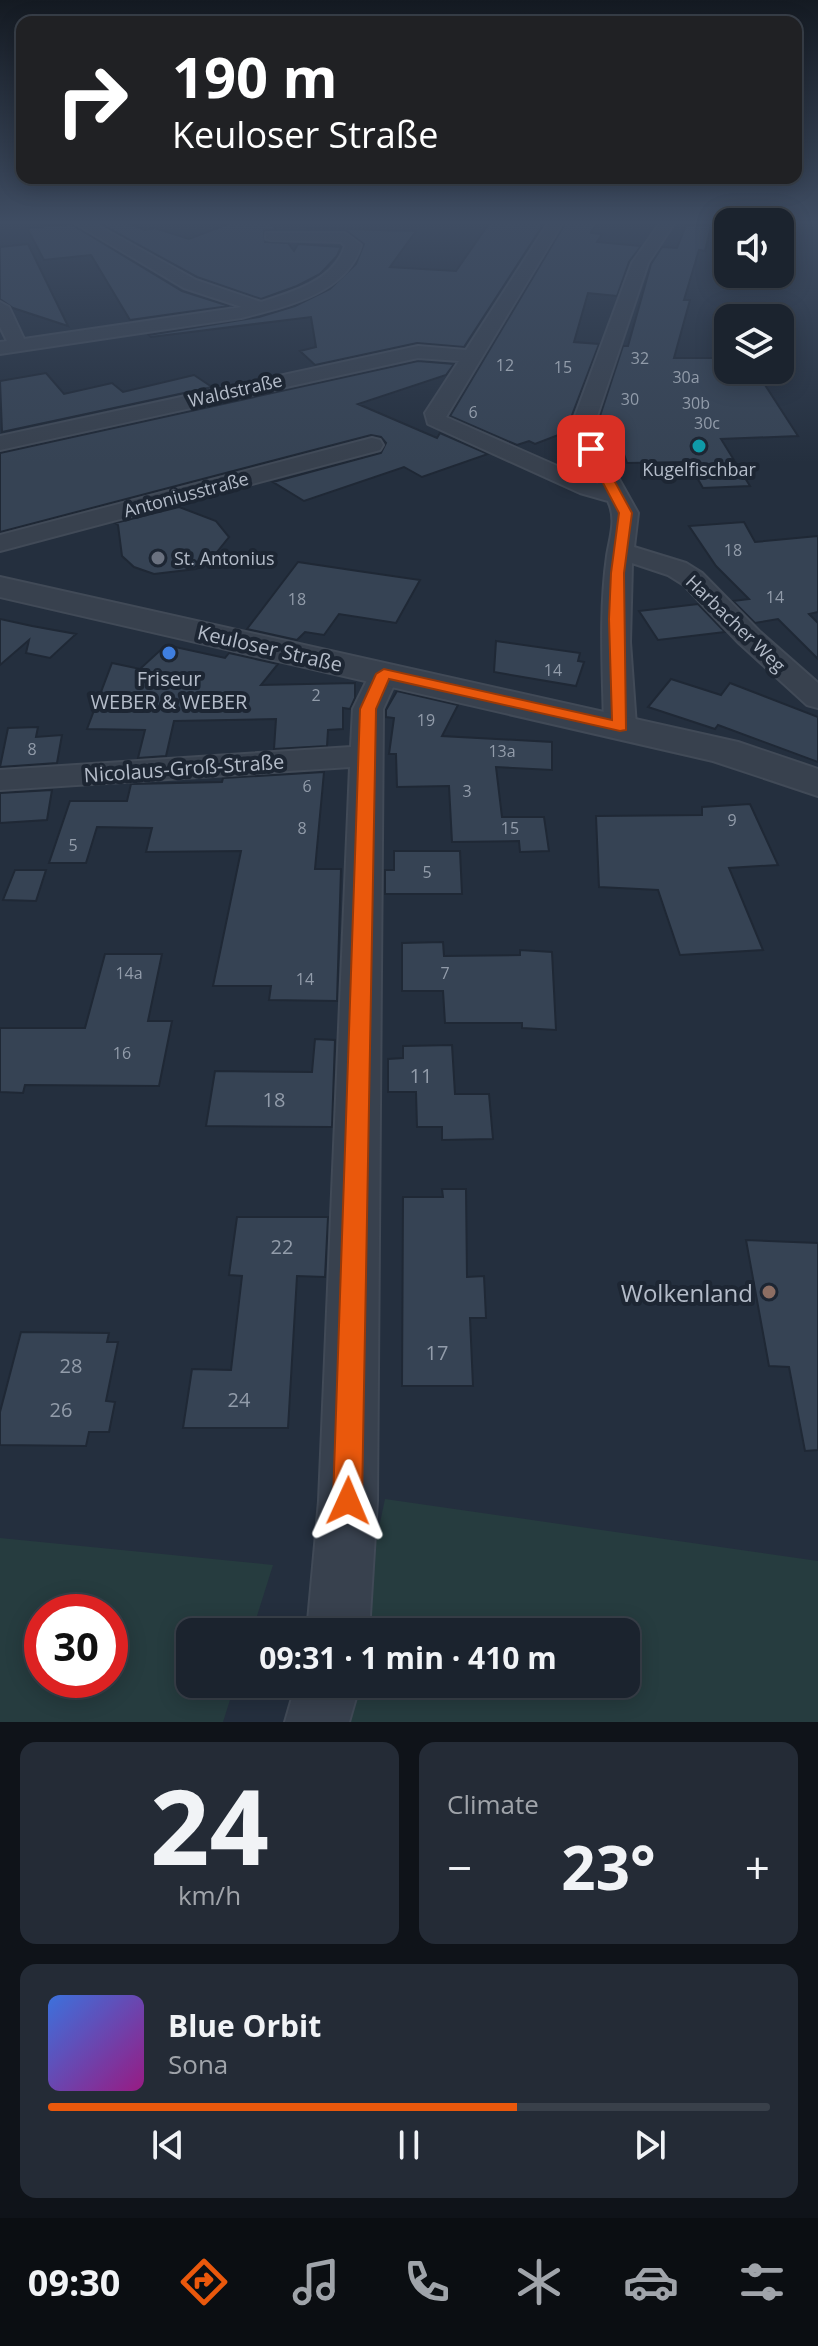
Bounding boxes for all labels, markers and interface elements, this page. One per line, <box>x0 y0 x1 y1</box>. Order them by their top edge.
text: 190 m <box>172 38 338 114</box>
icon: right <box>40 48 144 152</box>
text: Keuloser Straße <box>172 110 438 159</box>
map controls <box>714 208 794 384</box>
button: sound <box>714 208 794 288</box>
button: layers <box>714 304 794 384</box>
house number: 32 <box>631 347 649 369</box>
house number: 12 <box>496 354 514 376</box>
house number: 15 <box>554 356 572 378</box>
house number: 30a <box>672 366 700 388</box>
street label: Waldstraße <box>186 368 284 412</box>
house number: 30 <box>621 388 639 410</box>
house number: 30b <box>682 392 710 414</box>
house number: 6 <box>468 401 478 423</box>
house number: 30c <box>694 412 720 434</box>
pin <box>557 415 625 483</box>
icon: arrive <box>569 427 613 471</box>
marker: Kugelfischbar <box>690 437 708 455</box>
place label: Kugelfischbar <box>642 457 756 481</box>
street label: Antoniusstraße <box>121 466 251 522</box>
house number: 18 <box>724 539 742 561</box>
place label: St. Antonius <box>174 546 275 570</box>
marker: St. Antonius <box>149 549 167 567</box>
street label: Harbacher Weg <box>681 569 791 677</box>
house number: 14 <box>766 586 784 608</box>
house number: 18 <box>288 588 306 610</box>
street label: Keuloser Straße <box>195 618 345 678</box>
marker: Friseur WEBER & WEBER <box>160 644 178 662</box>
house number: 14 <box>544 659 562 681</box>
place label: Friseur WEBER & WEBER <box>91 665 248 715</box>
house number: 2 <box>311 684 321 706</box>
house number: 19 <box>417 709 435 731</box>
house number: 8 <box>27 738 37 760</box>
house number: 13a <box>488 740 516 762</box>
street label: Nicolaus-Groß-Straße <box>83 748 285 788</box>
house number: 6 <box>302 775 312 797</box>
house number: 3 <box>462 780 472 802</box>
house number: 9 <box>727 809 737 831</box>
house number: 8 <box>297 817 307 839</box>
house number: 15 <box>501 817 519 839</box>
house number: 5 <box>68 834 78 856</box>
house number: 5 <box>422 861 432 883</box>
house number: 14a <box>115 962 143 984</box>
house number: 7 <box>440 962 450 984</box>
house number: 14 <box>296 968 314 990</box>
house number: 16 <box>113 1042 131 1064</box>
house number: 11 <box>410 1062 432 1089</box>
house number: 18 <box>263 1086 285 1113</box>
house number: 22 <box>271 1233 293 1260</box>
place label: Wolkenland <box>621 1276 753 1309</box>
marker: Wolkenland <box>760 1283 778 1301</box>
house number: 17 <box>426 1339 448 1366</box>
house number: 28 <box>60 1352 82 1379</box>
house number: 24 <box>228 1386 251 1413</box>
house number: 26 <box>50 1396 72 1423</box>
position arrow <box>306 1459 390 1543</box>
speed limit sign: 30 <box>24 1594 128 1698</box>
text: 09:31 · 1 min · 410 m <box>259 1637 557 1678</box>
text: 24 <box>150 1754 269 1895</box>
text: Climate <box>447 1786 539 1822</box>
text: 23° <box>561 1826 656 1908</box>
text: − <box>447 1837 472 1897</box>
text: + <box>745 1837 770 1897</box>
text: km/h <box>178 1877 241 1913</box>
text: Blue Orbit <box>168 2005 321 2046</box>
text: Sona <box>168 2046 228 2082</box>
icon: previous <box>146 2123 190 2167</box>
icon: pause <box>387 2123 431 2167</box>
icon: next <box>628 2123 672 2167</box>
icon: directions <box>176 2254 232 2310</box>
icon: music <box>288 2254 344 2310</box>
icon: phone <box>399 2254 455 2310</box>
icon: climate <box>511 2254 567 2310</box>
icon: car <box>623 2254 679 2310</box>
icon: filters <box>734 2254 790 2310</box>
text: 09:30 <box>28 2258 120 2307</box>

